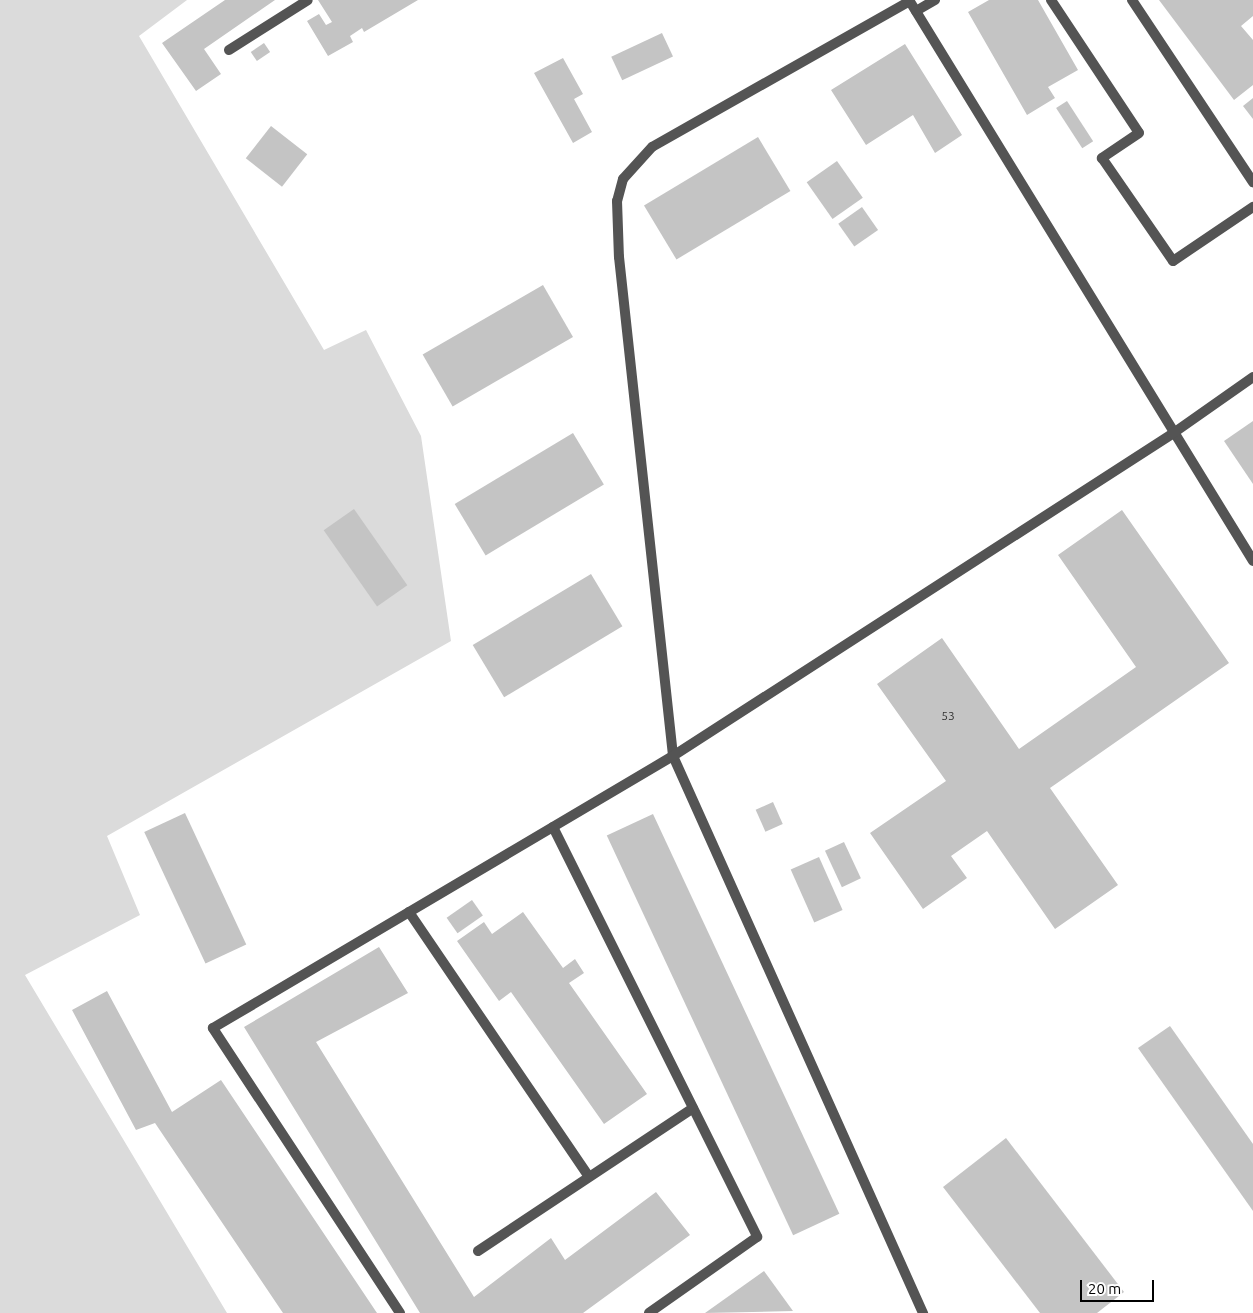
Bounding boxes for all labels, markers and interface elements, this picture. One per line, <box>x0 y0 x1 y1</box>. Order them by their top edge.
house number: 53 <box>941 709 955 723</box>
scale bar <box>1083 1270 1157 1302</box>
text: 20 m <box>1088 1280 1121 1297</box>

